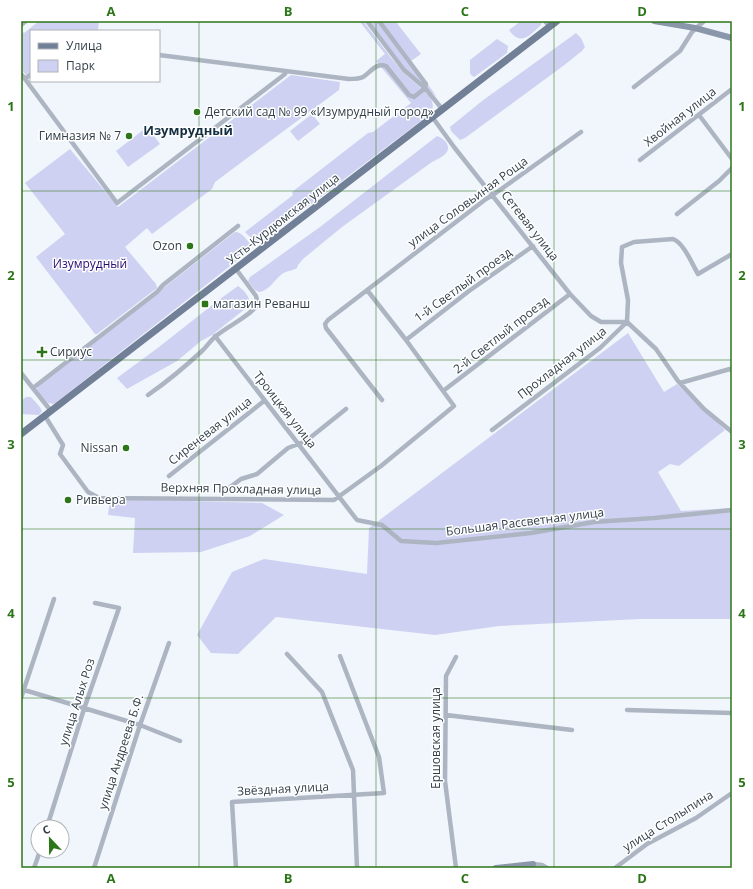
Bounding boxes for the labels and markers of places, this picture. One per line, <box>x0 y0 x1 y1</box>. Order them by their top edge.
place label: Детский сад № 99 «Изумрудный город» <box>205 103 434 120</box>
marker: Детский сад № 99 «Изумрудный город» <box>192 107 202 117</box>
place label: Гимназия № 7 <box>39 127 121 144</box>
marker: Гимназия № 7 <box>124 131 134 141</box>
place label: Ozon <box>152 237 182 254</box>
marker: Ozon <box>185 241 195 251</box>
place label: магазин Реванш <box>213 295 310 312</box>
marker: магазин Реванш <box>200 299 210 309</box>
place label: Сириус <box>50 343 92 360</box>
marker: Сириус <box>37 347 47 357</box>
place label: Nissan <box>80 439 118 456</box>
marker: Nissan <box>121 443 131 453</box>
place label: Ривьера <box>76 491 126 508</box>
marker: Ривьера <box>63 495 73 505</box>

